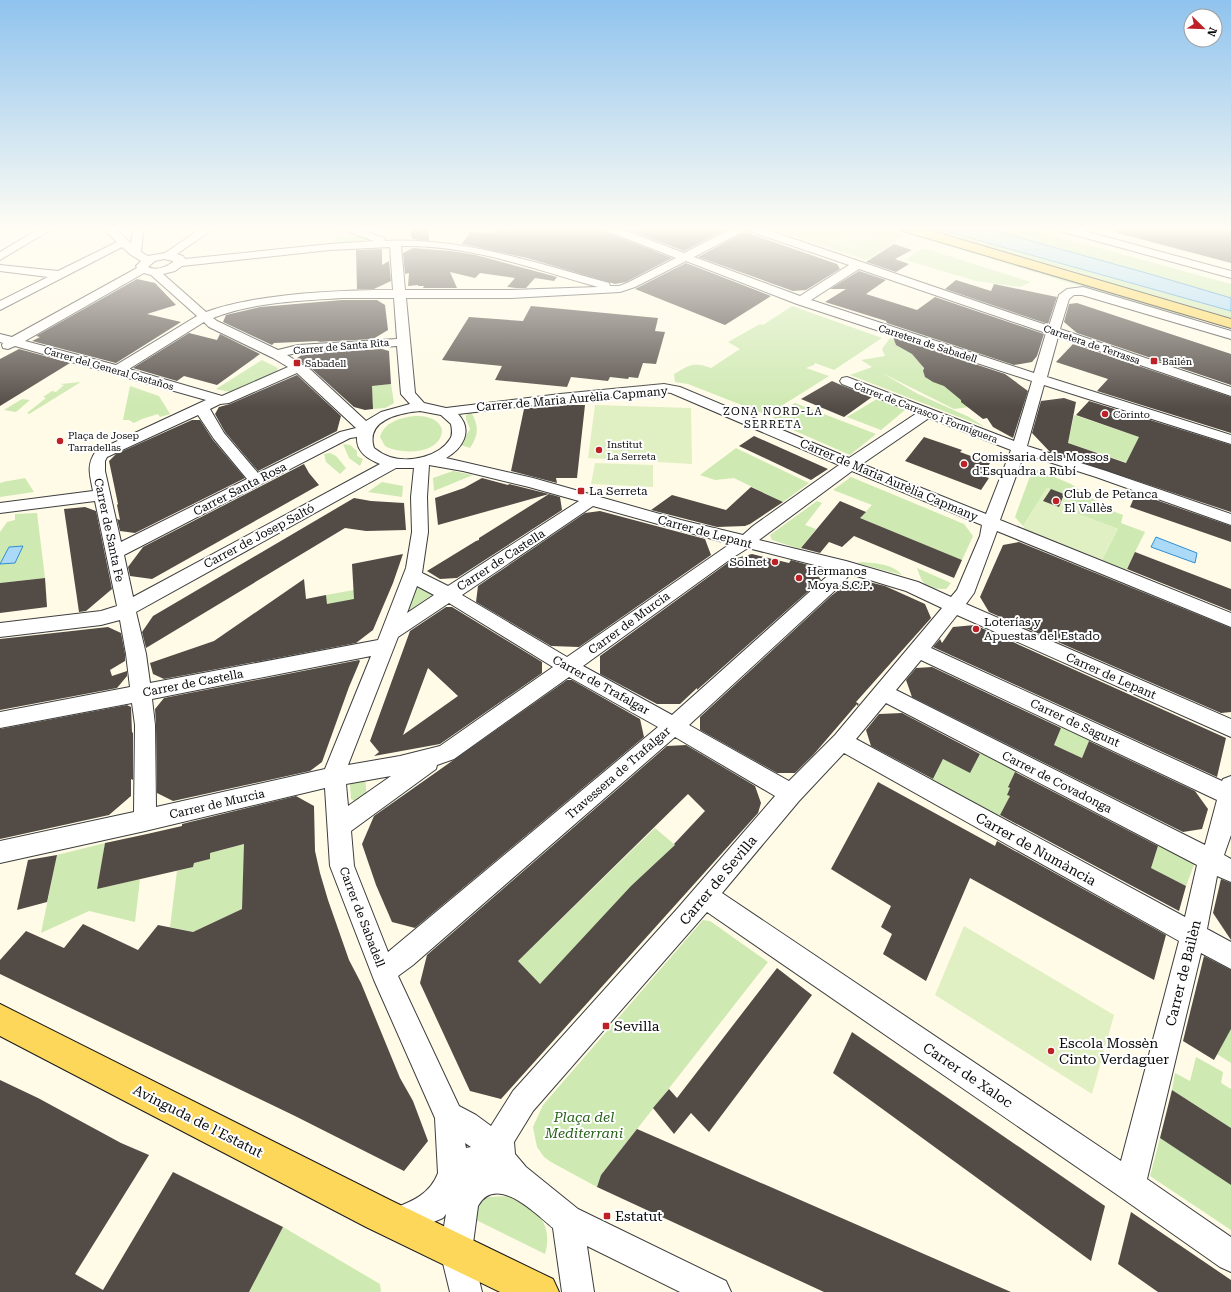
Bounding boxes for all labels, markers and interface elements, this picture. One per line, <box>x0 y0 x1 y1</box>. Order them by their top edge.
north arrow <box>1183 8 1223 48</box>
text: N <box>1204 25 1219 39</box>
street label: Carretera de Sabadell <box>877 322 979 365</box>
street label: Carretera de Terrassa <box>1042 323 1142 366</box>
street label: Carrer de Santa Rita <box>293 337 390 356</box>
street label: Carrer del General Castaños <box>43 345 175 392</box>
marker: Bailén <box>1149 356 1159 366</box>
place label: Bailén <box>1162 356 1193 367</box>
marker: Sabadell <box>292 358 302 368</box>
place label: Sabadell <box>305 358 346 369</box>
street label: Carrer de Carrasco i Formiguera <box>852 380 1000 445</box>
street label: Carrer de Maria Aurèlia Capmany <box>476 384 669 414</box>
district label: ZONA NORD-LA SERRETA <box>723 405 823 431</box>
marker: Corinto <box>1100 409 1110 419</box>
place label: Corinto <box>1113 409 1150 420</box>
place label: Plaça de Josep Tarradellas <box>68 430 140 453</box>
marker: Plaça de Josep Tarradellas <box>55 436 65 446</box>
street label: Carrer de Maria Aurèlia Capmany <box>798 436 981 524</box>
place label: Institut La Serreta <box>607 439 656 462</box>
marker: Institut La Serreta <box>594 445 604 455</box>
place label: Comissaria dels Mossos d'Esquadra a Rubí <box>972 450 1109 478</box>
street label: Carrer Santa Rosa <box>191 459 289 519</box>
marker: Comissaria dels Mossos d'Esquadra a Rubí <box>959 459 969 469</box>
street label: Carrer de Santa Fe <box>91 477 127 584</box>
place label: La Serreta <box>589 484 648 498</box>
marker: La Serreta <box>576 486 586 496</box>
place label: Club de Petanca El Vallès <box>1064 487 1158 515</box>
marker: Club de Petanca El Vallès <box>1051 496 1061 506</box>
street label: Carrer de Josep Saltó <box>201 501 317 571</box>
street label: Carrer de Lepant <box>656 513 754 551</box>
street label: Carrer de Castella <box>454 526 548 594</box>
place label: Solnet <box>729 555 768 569</box>
marker: Solnet <box>770 557 780 567</box>
place label: Hermanos Moya S.C.P. <box>807 564 873 592</box>
marker: Hermanos Moya S.C.P. <box>794 573 804 583</box>
street label: Carrer de Murcia <box>585 588 673 657</box>
place label: Loterías y Apuestas del Estado <box>984 615 1100 643</box>
marker: Loterías y Apuestas del Estado <box>971 624 981 634</box>
street label: Carrer de Lepant <box>1064 650 1159 702</box>
street label: Carrer de Trafalgar <box>550 653 652 718</box>
street label: Carrer de Castella <box>141 666 245 700</box>
street label: Carrer de Sagunt <box>1028 696 1123 750</box>
street label: Travessera de Trafalgar <box>563 724 673 822</box>
street label: Carrer de Covadonga <box>1000 748 1115 816</box>
street label: Carrer de Murcia <box>168 786 267 822</box>
street label: Carrer de Numància <box>973 809 1099 889</box>
street label: Carrer de Sevilla <box>676 832 760 928</box>
street label: Carrer de Sabadell <box>336 865 388 969</box>
street label: Carrer de Bailèn <box>1162 918 1204 1028</box>
place label: Sevilla <box>614 1018 660 1034</box>
marker: Sevilla <box>601 1021 611 1031</box>
place label: Escola Mossèn Cinto Verdaguer <box>1059 1035 1169 1067</box>
street label: Carrer de Xaloc <box>920 1039 1016 1111</box>
marker: Escola Mossèn Cinto Verdaguer <box>1046 1046 1056 1056</box>
street label: Avinguda de l'Estatut <box>131 1081 265 1161</box>
park label: Plaça del Mediterrani <box>544 1109 623 1141</box>
place label: Estatut <box>615 1208 663 1224</box>
marker: Estatut <box>602 1211 612 1221</box>

